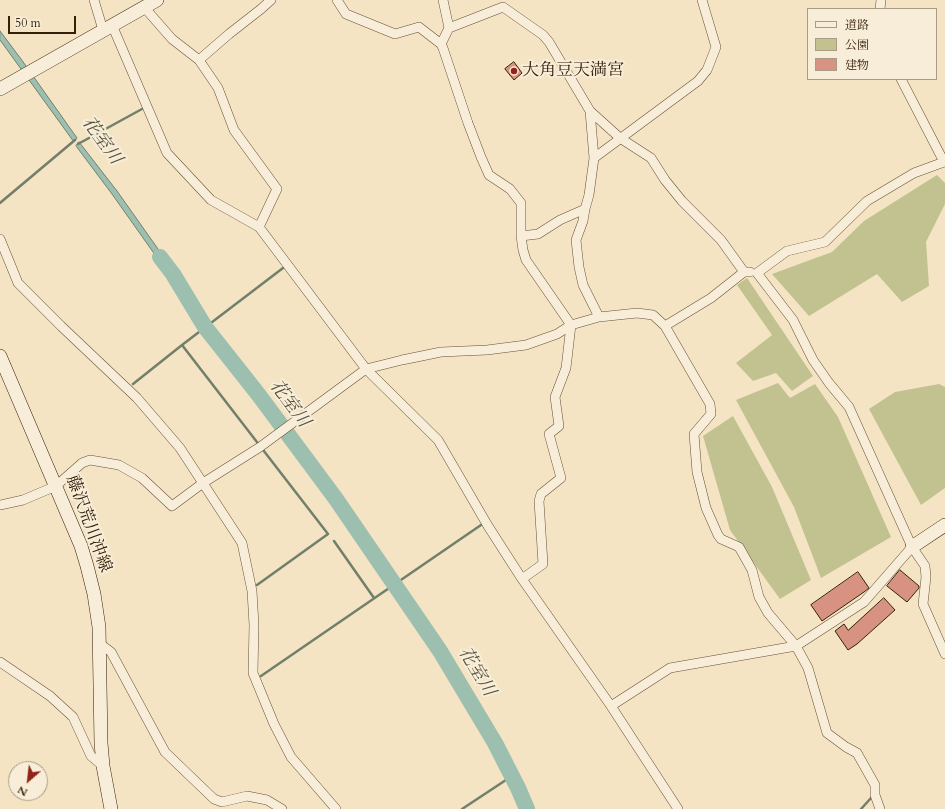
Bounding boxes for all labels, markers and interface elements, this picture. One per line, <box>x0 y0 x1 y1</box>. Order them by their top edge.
scale bar <box>10 8 78 34</box>
legend <box>807 8 937 80</box>
text: 50 m <box>15 15 41 31</box>
text: 道路 <box>845 17 869 33</box>
text: 公園 <box>845 37 869 53</box>
text: 建物 <box>845 57 869 73</box>
place label: 大角豆天満宮 <box>522 61 624 81</box>
marker: 大角豆天満宮 <box>509 66 519 76</box>
water label: 花室川 <box>76 113 126 169</box>
water label: 花室川 <box>264 376 314 432</box>
street label: 藤沢荒川沖線 <box>61 473 115 575</box>
water label: 花室川 <box>453 643 499 701</box>
north arrow <box>8 761 48 801</box>
text: N <box>15 782 30 800</box>

